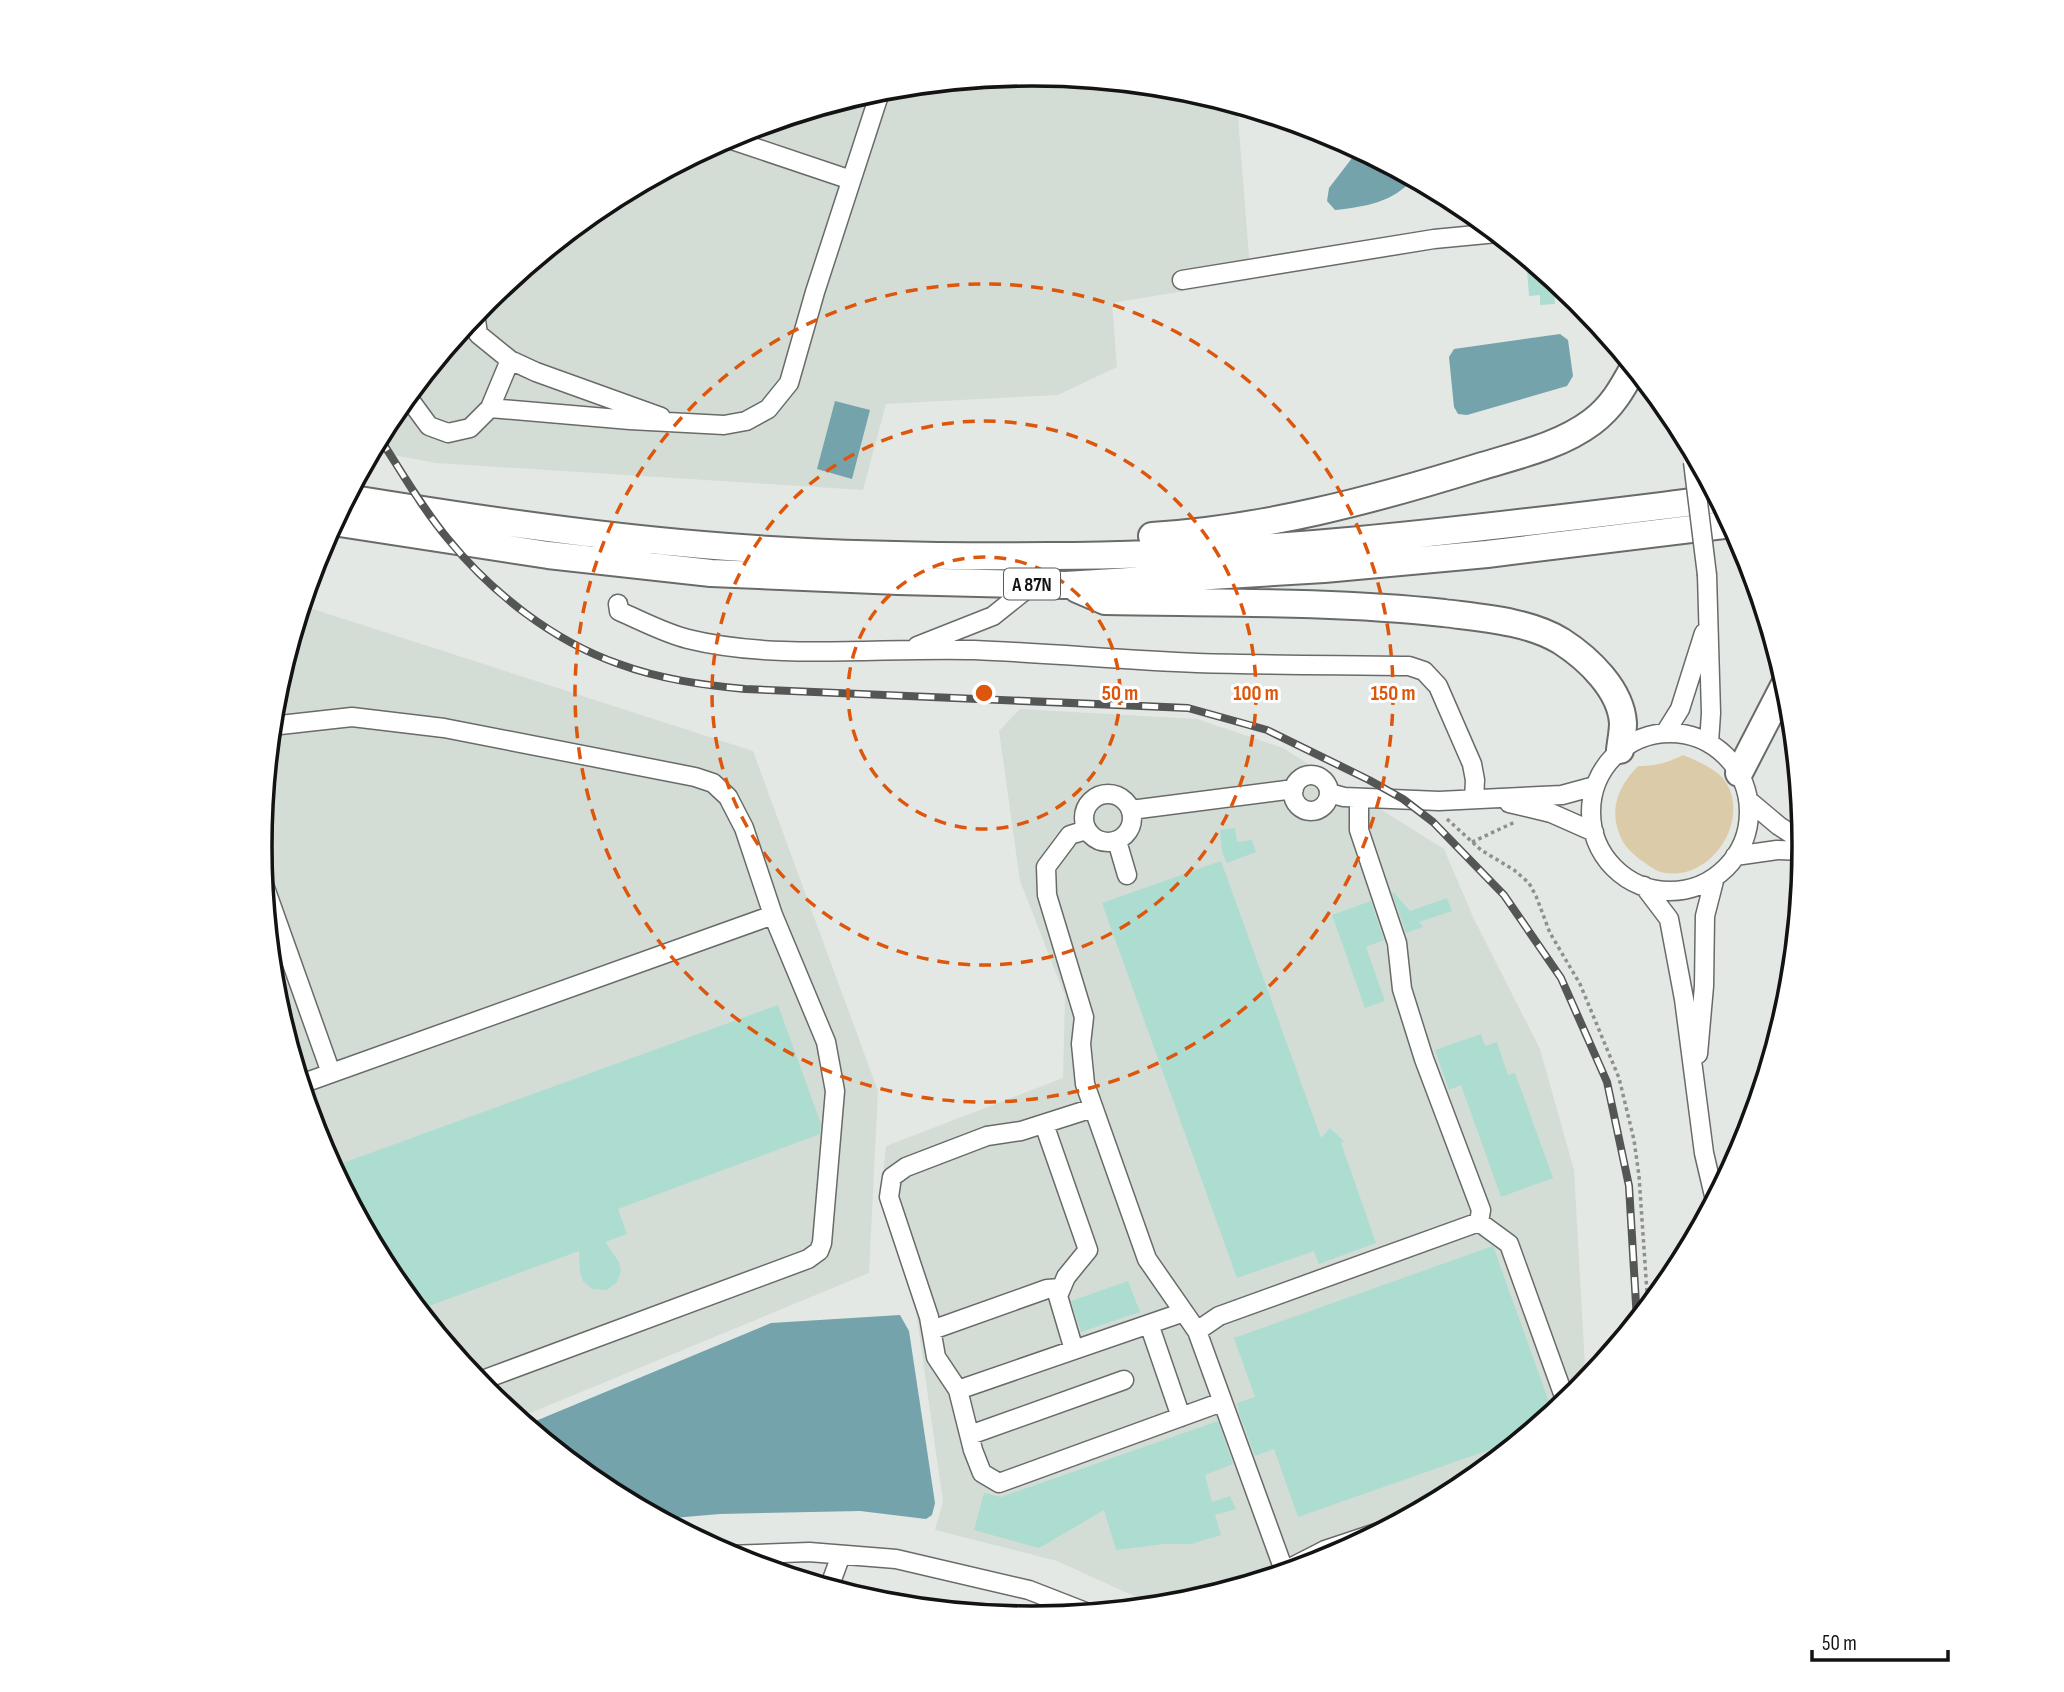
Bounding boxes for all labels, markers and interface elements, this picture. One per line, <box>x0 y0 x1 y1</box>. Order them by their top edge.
road number: A 87N <box>1004 568 1060 600</box>
centre of rings <box>972 681 996 705</box>
text: 50 m <box>1102 681 1138 706</box>
text: 100 m <box>1233 681 1279 706</box>
text: 150 m <box>1371 681 1415 706</box>
scale bar <box>1812 1618 1948 1662</box>
text: 50 m <box>1822 1631 1857 1656</box>

